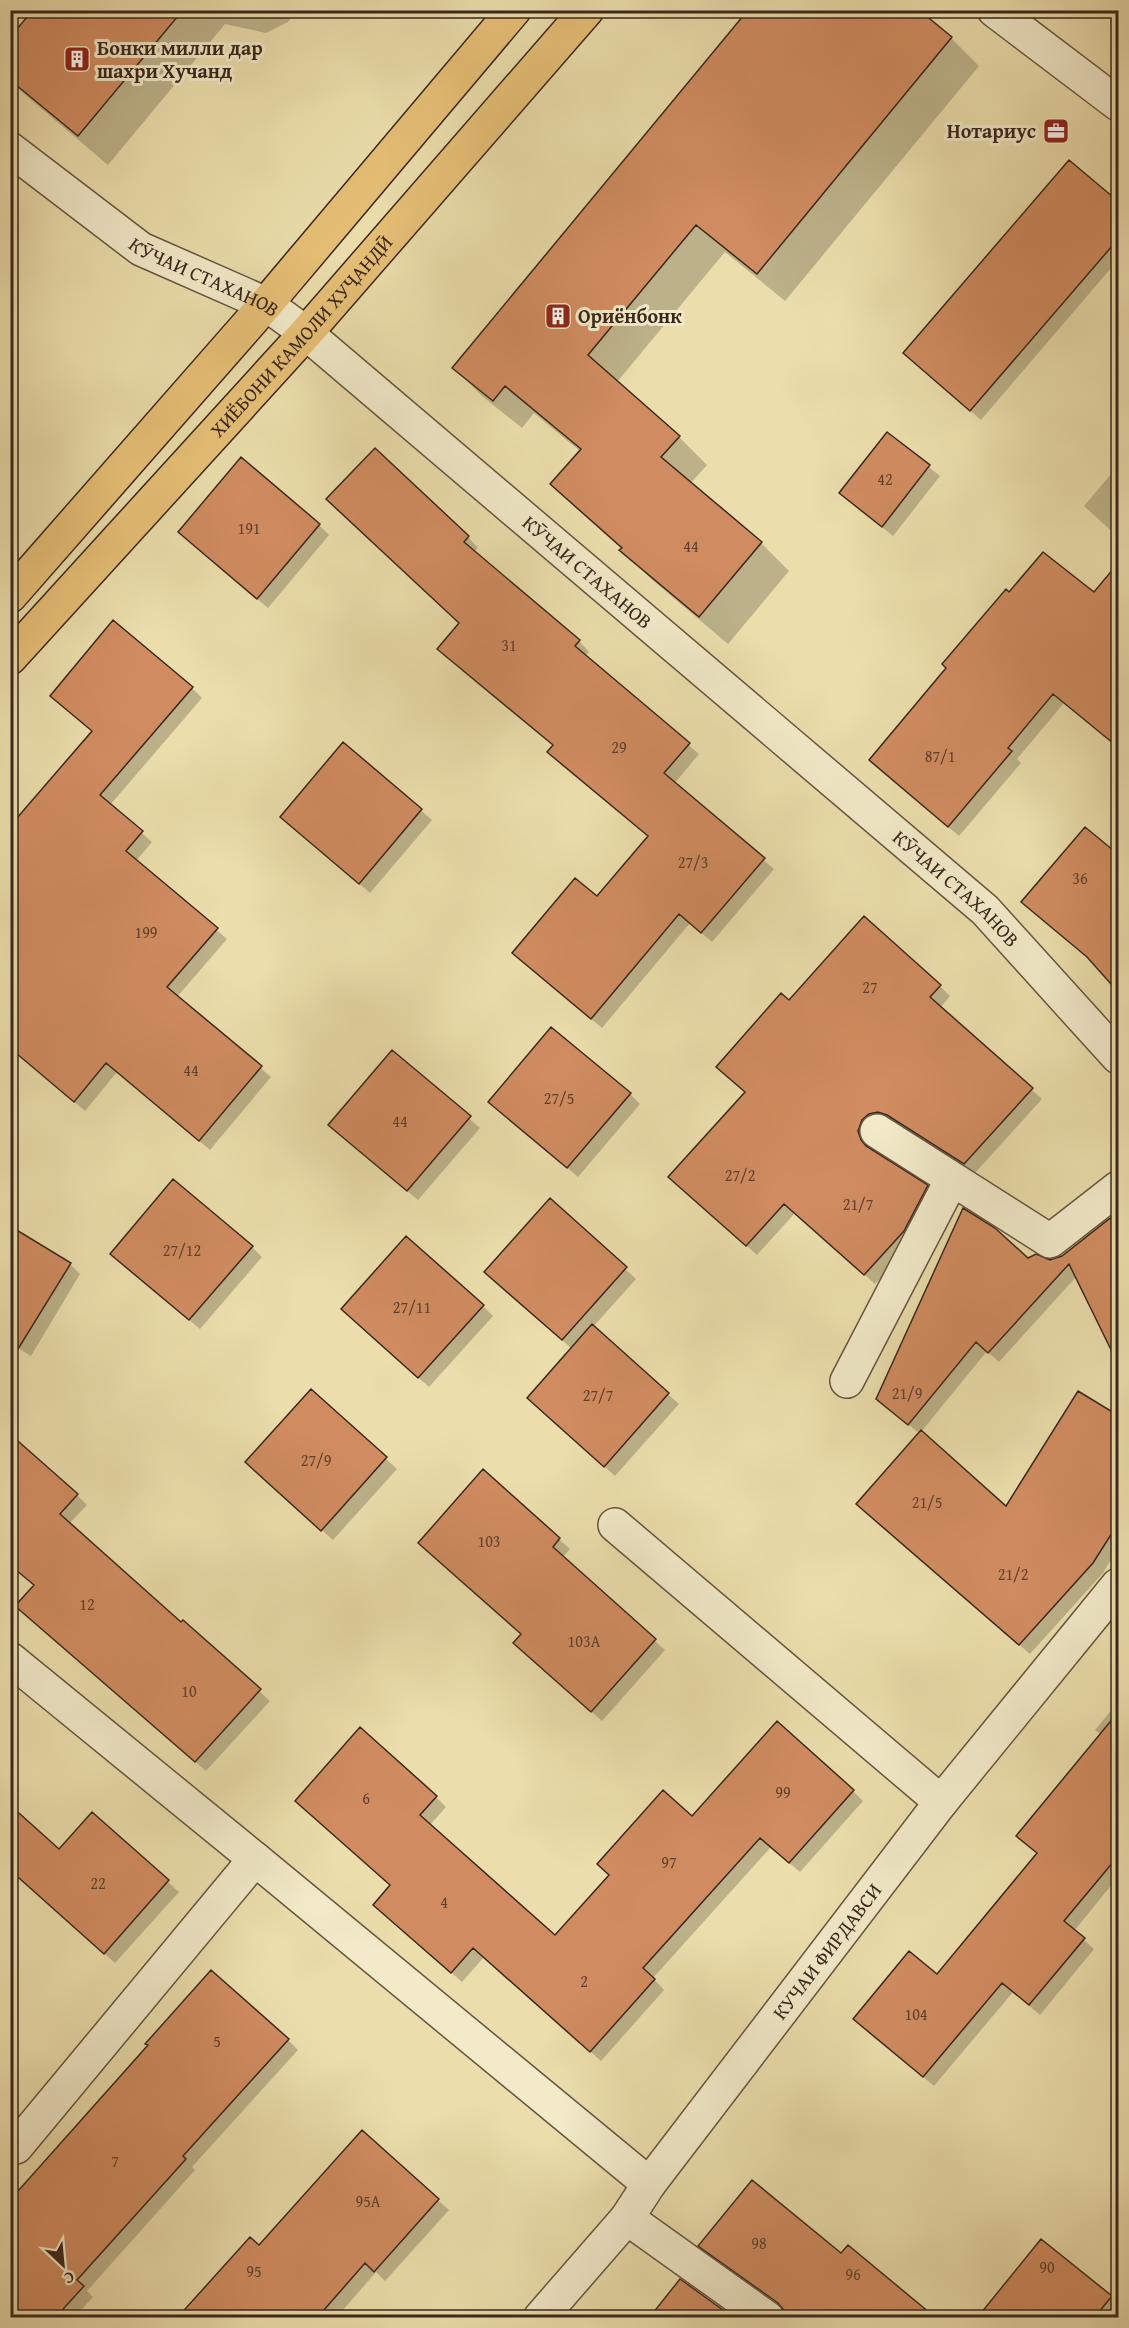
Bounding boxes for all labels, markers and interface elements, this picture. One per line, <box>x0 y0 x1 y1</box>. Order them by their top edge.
place label: Бонки милли дар шахри Хучанд <box>97 33 263 85</box>
building icon: Бонки милли дар шахри Хучанд <box>62 44 92 74</box>
place label: Нотариус <box>947 116 1036 145</box>
office icon: Нотариус <box>1041 116 1071 146</box>
street label: ХИЁБОНИ КАМОЛИ ХУҶАНДӢ <box>203 228 399 443</box>
street label: КӮЧАИ СТАХАНОВ <box>123 230 286 323</box>
building icon: Ориёнбонк <box>543 301 573 331</box>
place label: Ориёнбонк <box>578 301 682 330</box>
house number: 42 <box>877 467 893 491</box>
street label: КӮЧАИ СТАХАНОВ <box>516 508 659 635</box>
house number: 191 <box>237 516 261 540</box>
house number: 44 <box>683 534 699 558</box>
house number: 31 <box>501 633 517 657</box>
house number: 29 <box>611 735 627 759</box>
house number: 87/1 <box>925 744 955 768</box>
street label: КӮЧАИ СТАХАНОВ <box>887 823 1027 953</box>
house number: 27/3 <box>678 850 708 874</box>
house number: 36 <box>1072 866 1088 890</box>
house number: 199 <box>134 920 158 944</box>
house number: 27 <box>862 975 878 999</box>
house number: 44 <box>183 1058 199 1082</box>
house number: 27/5 <box>544 1086 574 1110</box>
house number: 44 <box>392 1109 408 1133</box>
house number: 27/2 <box>725 1163 755 1187</box>
house number: 21/7 <box>843 1192 874 1216</box>
house number: 27/12 <box>163 1238 201 1262</box>
house number: 27/11 <box>393 1295 431 1319</box>
house number: 21/9 <box>892 1381 923 1405</box>
house number: 27/7 <box>583 1383 614 1407</box>
house number: 27/9 <box>301 1448 332 1472</box>
house number: 21/5 <box>912 1490 942 1514</box>
house number: 103 <box>477 1529 501 1553</box>
house number: 21/2 <box>998 1562 1028 1586</box>
house number: 12 <box>79 1592 95 1616</box>
house number: 103А <box>568 1629 601 1653</box>
house number: 10 <box>181 1679 197 1703</box>
house number: 99 <box>775 1780 791 1804</box>
house number: 6 <box>362 1786 370 1810</box>
house number: 97 <box>661 1850 677 1874</box>
house number: 22 <box>90 1871 106 1895</box>
street label: КУЧАИ ФИРДАВСИ <box>765 1877 888 2025</box>
house number: 4 <box>440 1890 448 1914</box>
house number: 2 <box>580 1969 588 1993</box>
house number: 104 <box>904 2002 928 2026</box>
house number: 5 <box>213 2029 221 2053</box>
house number: 7 <box>111 2149 119 2173</box>
house number: 95А <box>355 2189 381 2213</box>
house number: 98 <box>751 2231 767 2255</box>
north arrow <box>33 2235 93 2295</box>
house number: 90 <box>1039 2255 1055 2279</box>
house number: 95 <box>246 2259 262 2283</box>
house number: 96 <box>845 2262 861 2286</box>
text: С <box>60 2266 79 2291</box>

